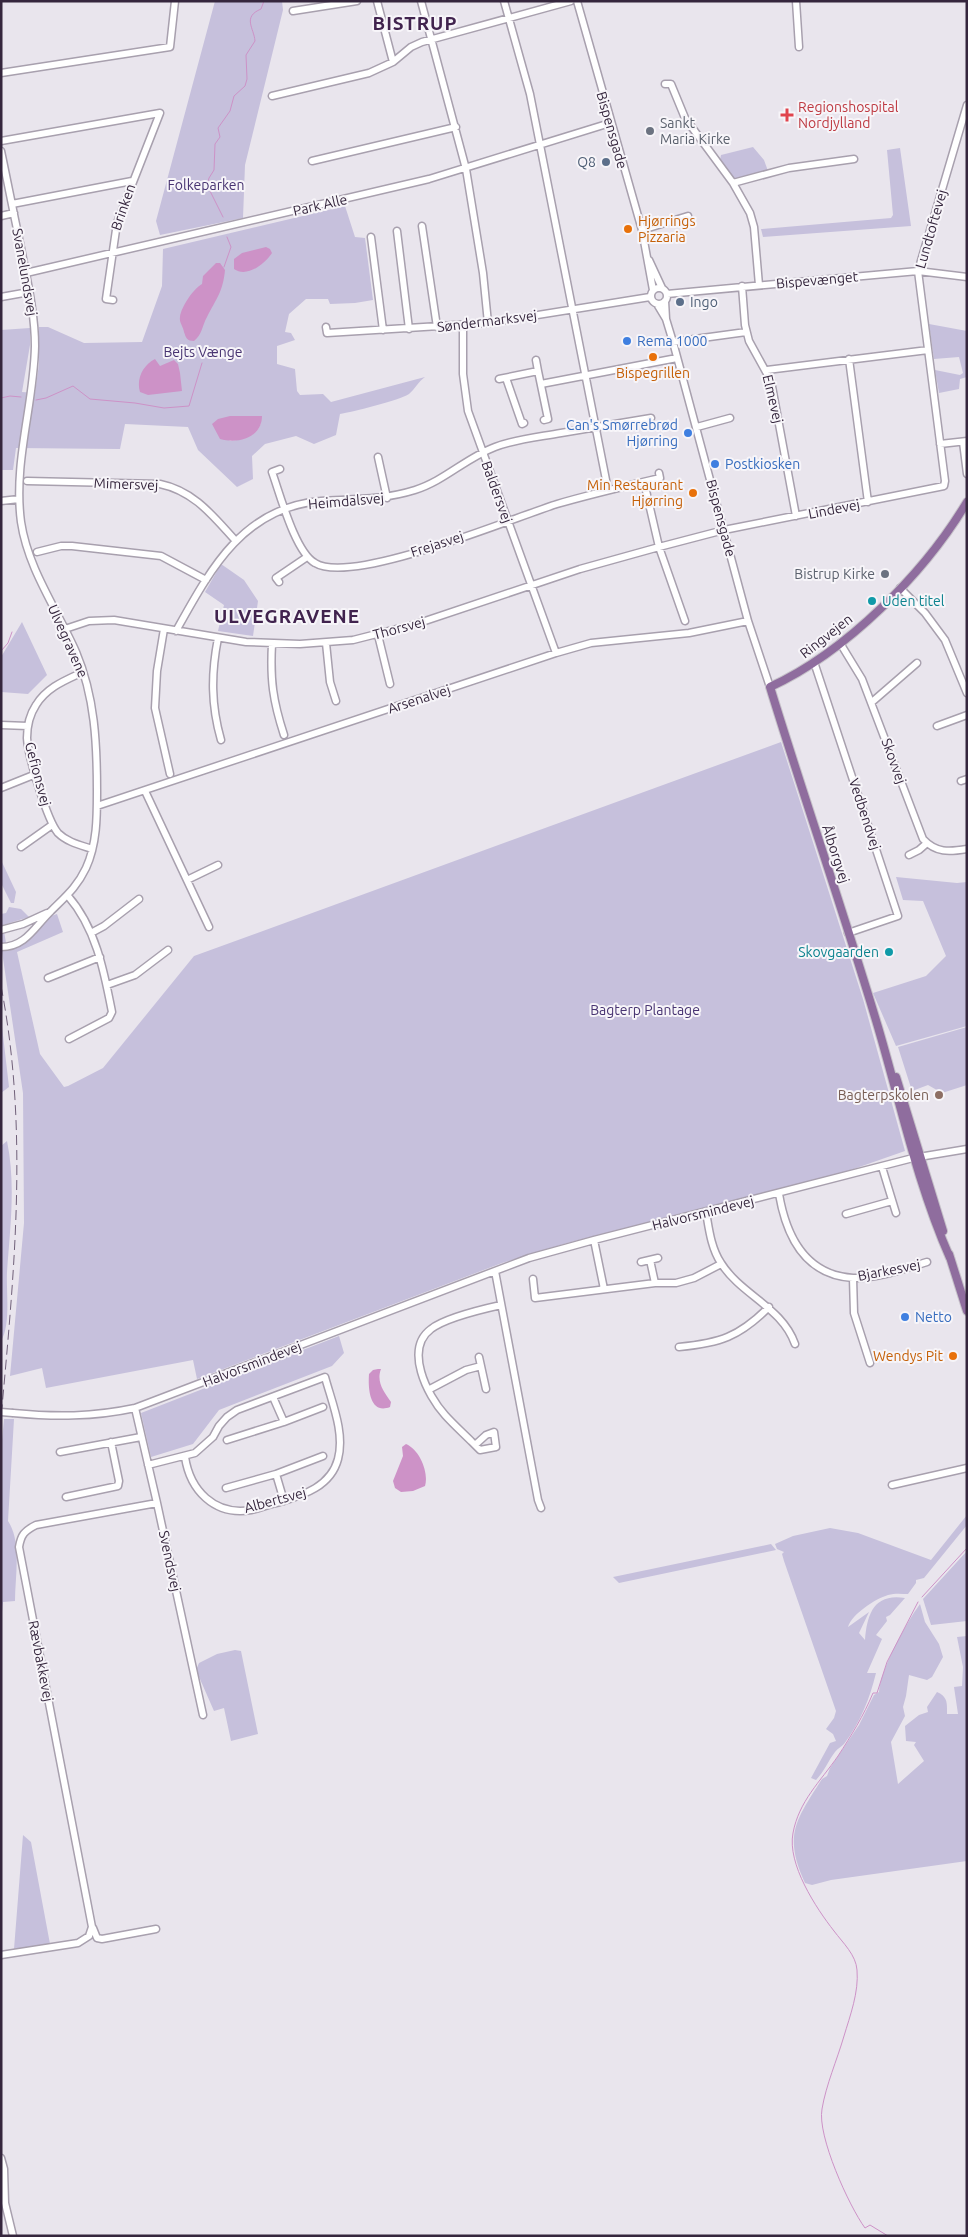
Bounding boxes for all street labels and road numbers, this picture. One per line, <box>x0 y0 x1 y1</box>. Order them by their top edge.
street label: Bispensgade <box>593 90 631 170</box>
street label: Brinken <box>108 182 138 232</box>
street label: Lundtoftevej <box>912 188 950 270</box>
street label: Park Alle <box>291 191 349 219</box>
street label: Svanelundsvej <box>9 227 41 317</box>
street label: Bispevænget <box>775 268 859 292</box>
street label: Søndermarksvej <box>436 307 538 335</box>
street label: Elmevej <box>760 373 786 425</box>
street label: Baldersvej <box>478 459 516 525</box>
street label: Mimersvej <box>93 475 159 493</box>
street label: Bispensgade <box>703 478 739 558</box>
street label: Heimdalsvej <box>307 490 385 512</box>
street label: Lindevej <box>807 496 861 522</box>
street label: Frejasvej <box>408 528 466 560</box>
street label: Ulvegravene <box>45 602 91 680</box>
street label: Ringvejen <box>797 611 855 661</box>
street label: Thorsvej <box>371 613 427 643</box>
street label: Arsenalvej <box>386 681 452 717</box>
street label: Skovvej <box>878 736 910 786</box>
street label: Gefionsvej <box>22 740 54 808</box>
street label: Vedbendvej <box>846 776 884 852</box>
street label: Ålborgvej <box>819 823 853 885</box>
street label: Halvorsmindevej <box>650 1193 756 1233</box>
street label: Bjarkesvej <box>856 1256 922 1284</box>
street label: Halvorsmindevej <box>200 1338 304 1390</box>
street label: Albertsvej <box>242 1484 308 1516</box>
street label: Svendsvej <box>156 1529 184 1593</box>
street label: Rævbakkevej <box>25 1619 57 1703</box>

